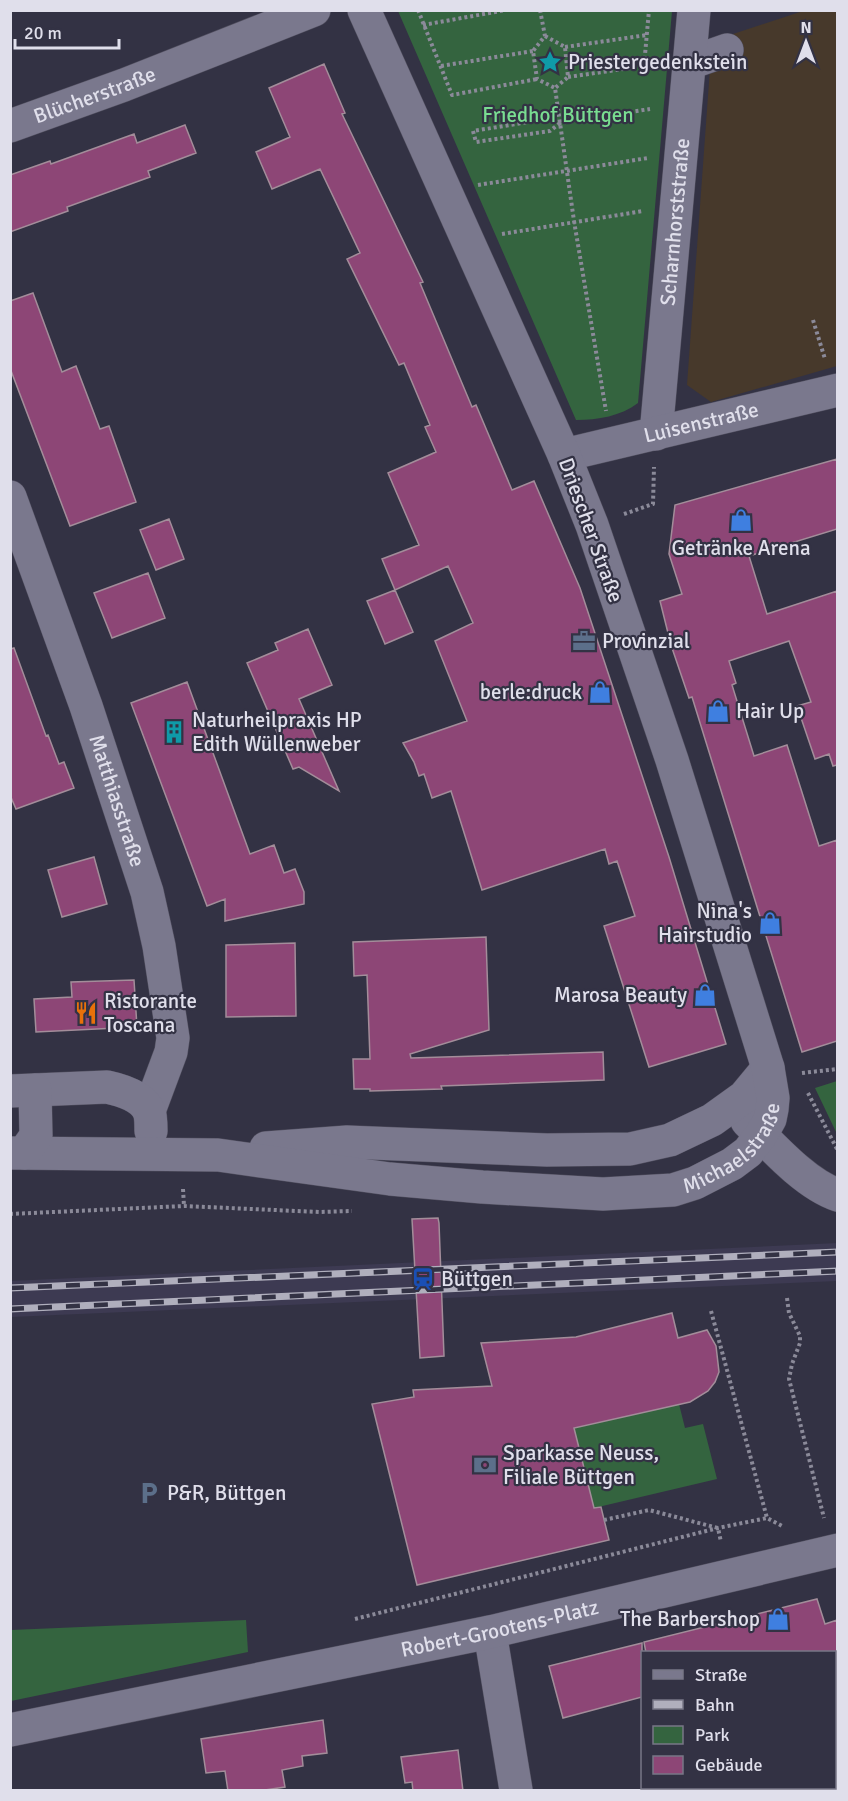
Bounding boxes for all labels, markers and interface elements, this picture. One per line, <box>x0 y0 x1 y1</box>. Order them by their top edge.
scale bar <box>15 12 118 50</box>
north arrow <box>776 12 836 72</box>
text: N <box>800 18 812 38</box>
text: 20 m <box>24 22 62 44</box>
place icon: Priestergedenkstein <box>537 49 563 75</box>
place label: Priestergedenkstein <box>568 49 748 75</box>
street label: Blücherstraße <box>30 61 159 129</box>
park label: Friedhof Büttgen <box>482 102 634 128</box>
street label: Scharnhorststraße <box>655 137 695 307</box>
street label: Luisenstraße <box>641 396 761 449</box>
street label: Driescher Straße <box>553 454 629 606</box>
shop icon: Getränke Arena <box>728 507 754 533</box>
place label: Getränke Arena <box>671 535 811 561</box>
office icon: Provinzial <box>571 628 597 654</box>
place label: Provinzial <box>602 628 690 654</box>
place label: berle:druck <box>480 679 582 705</box>
shop icon: berle:druck <box>587 679 613 705</box>
shop icon: Hair Up <box>705 698 731 724</box>
place label: Hair Up <box>736 698 804 724</box>
place label: Naturheilpraxis HP Edith Wüllenweber <box>192 707 362 757</box>
building icon: Naturheilpraxis HP Edith Wüllenweber <box>161 719 187 745</box>
street label: Matthiasstraße <box>83 731 151 870</box>
place label: Nina's Hairstudio <box>658 898 752 948</box>
shop icon: Nina's Hairstudio <box>757 910 783 936</box>
place label: Marosa Beauty <box>554 982 687 1008</box>
shop icon: Marosa Beauty <box>692 982 718 1008</box>
place label: Ristorante Toscana <box>104 988 197 1038</box>
restaurant icon: Ristorante Toscana <box>73 1000 99 1026</box>
street label: Michaelstraße <box>679 1102 785 1199</box>
station icon: Büttgen <box>410 1266 436 1292</box>
place label: Büttgen <box>441 1266 513 1292</box>
place label: Sparkasse Neuss, Filiale Büttgen <box>503 1440 659 1490</box>
bank icon: Sparkasse Neuss, Filiale Büttgen <box>472 1452 498 1478</box>
parking icon: P&R, Büttgen <box>136 1480 162 1506</box>
place label: P&R, Büttgen <box>167 1480 286 1506</box>
street label: Robert-Grootens-Platz <box>399 1594 601 1663</box>
place label: The Barbershop <box>620 1606 760 1632</box>
shop icon: The Barbershop <box>765 1606 791 1632</box>
legend <box>641 1651 836 1789</box>
text: Straße <box>695 1664 747 1686</box>
text: Bahn <box>695 1694 735 1716</box>
text: Park <box>695 1724 730 1746</box>
text: Gebäude <box>695 1754 763 1776</box>

